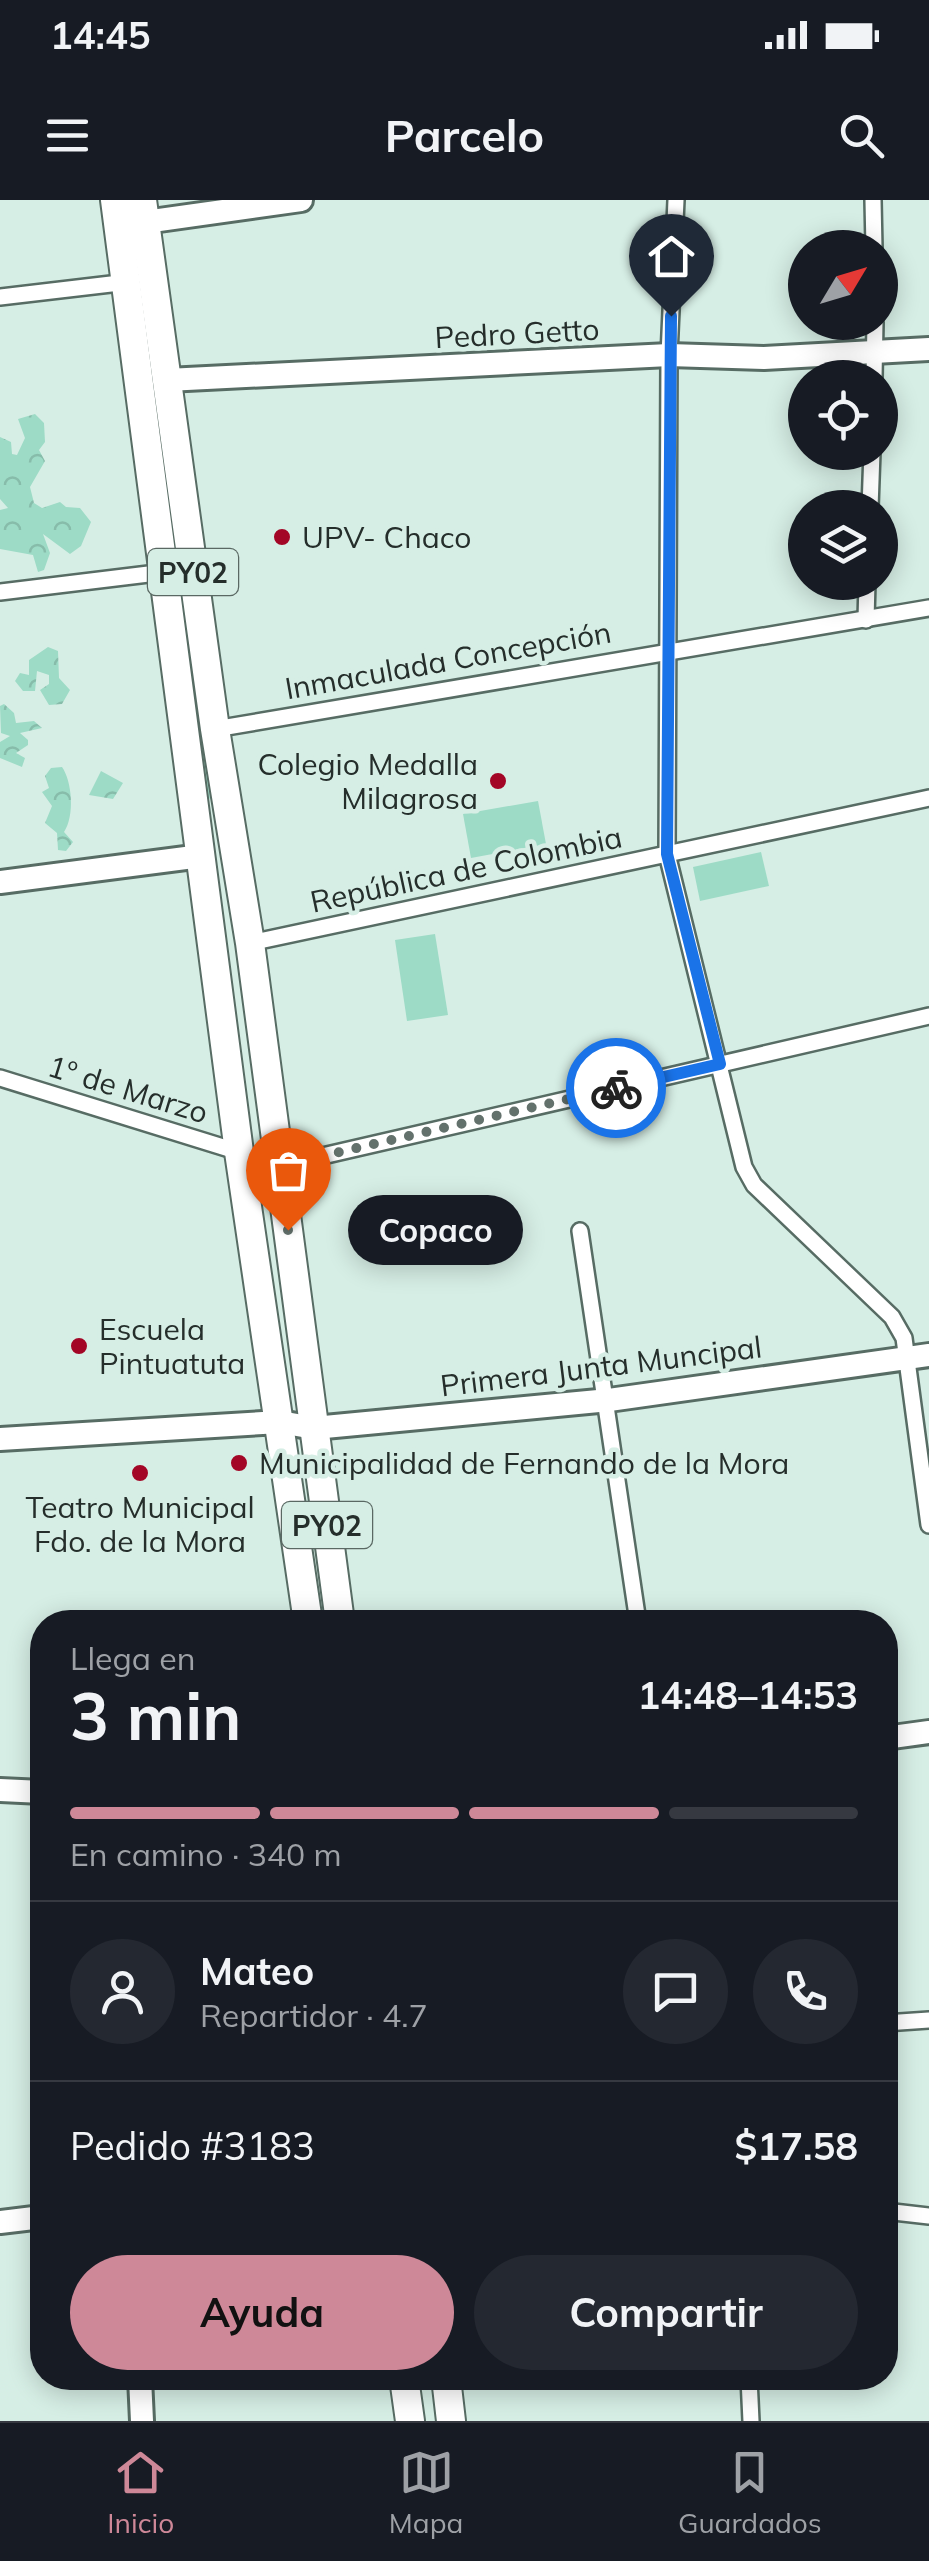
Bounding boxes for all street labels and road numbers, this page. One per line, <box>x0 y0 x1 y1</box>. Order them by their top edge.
street label: Pedro Getto <box>434 310 600 356</box>
road number: PY02 <box>148 549 238 595</box>
street label: Inmaculada Concepción <box>282 613 614 707</box>
street label: República de Colombia <box>307 817 625 921</box>
street label: 1º de Marzo <box>43 1047 213 1131</box>
street label: Primera Junta Muncipal <box>438 1327 764 1405</box>
road number: PY02 <box>282 1502 372 1548</box>

